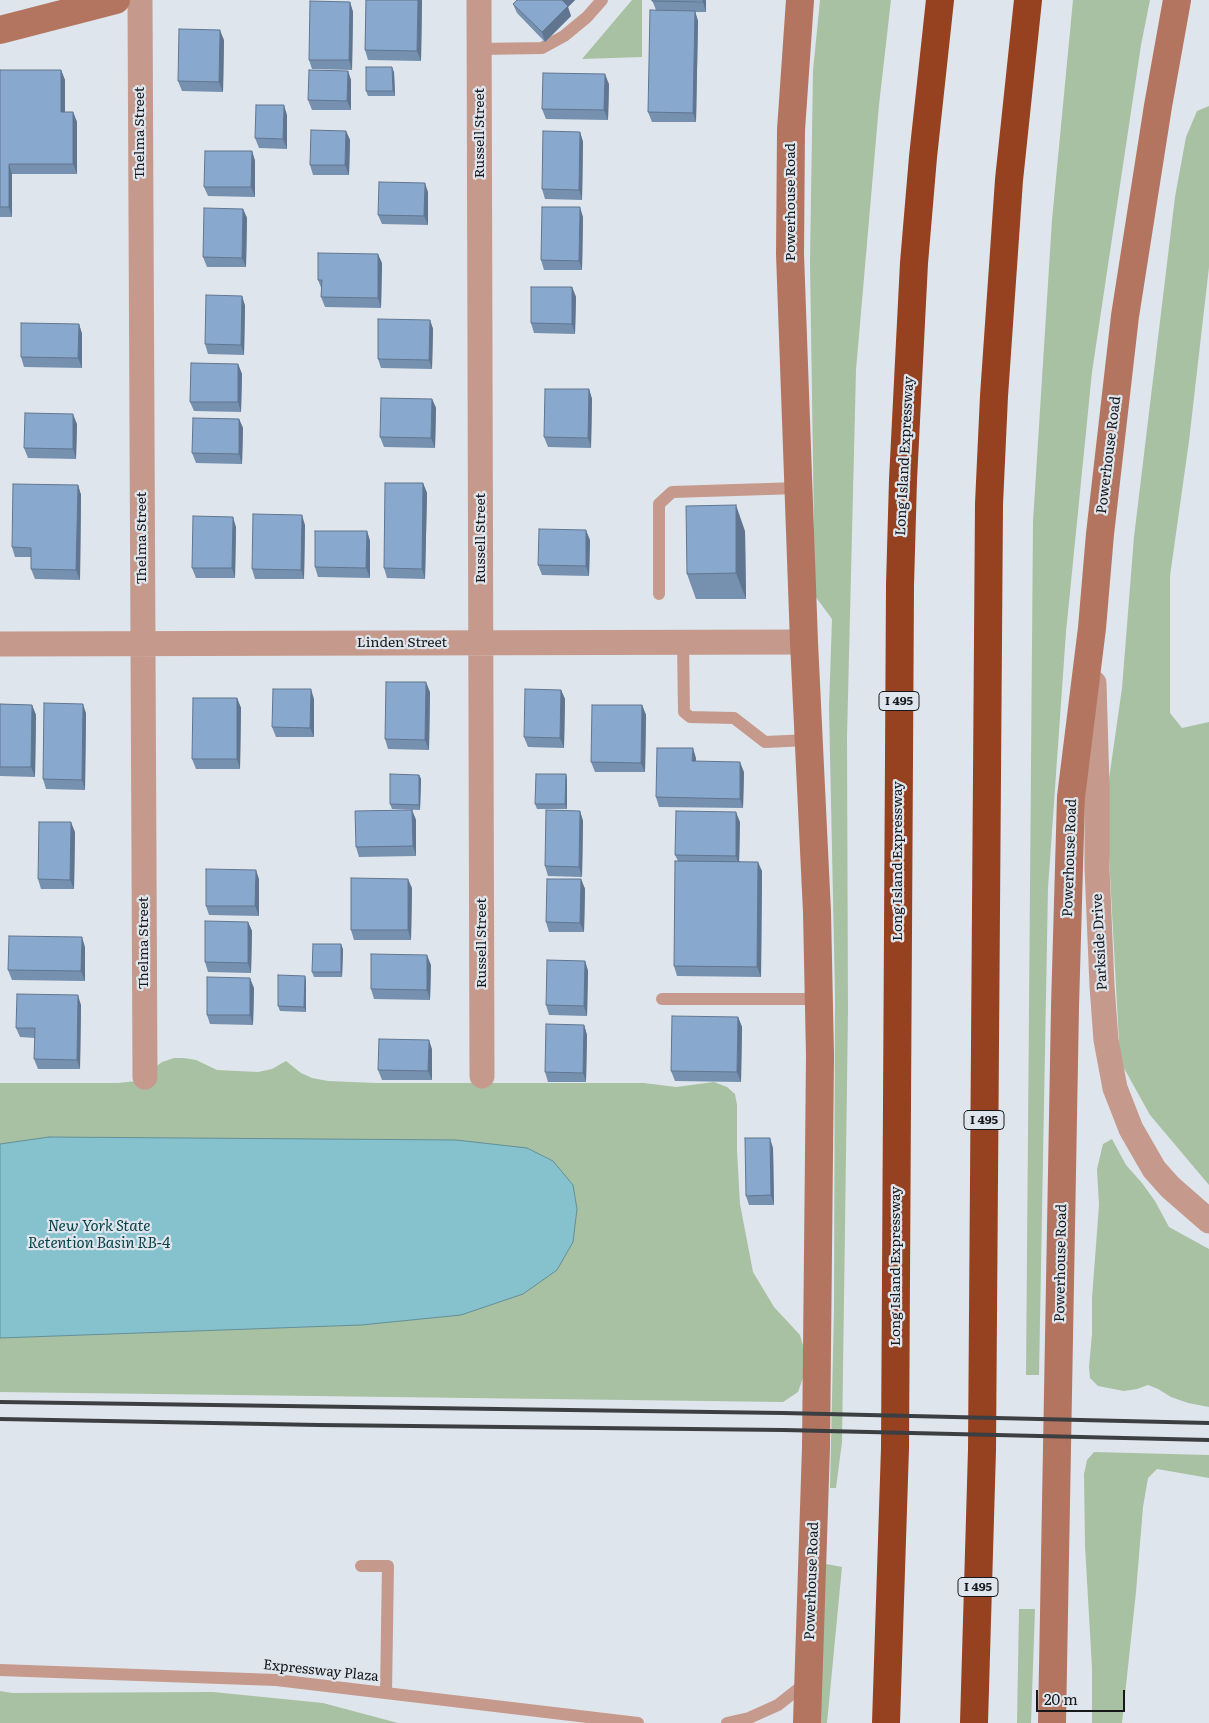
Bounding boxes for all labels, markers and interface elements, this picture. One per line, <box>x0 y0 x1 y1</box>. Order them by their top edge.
street label: Thelma Street <box>132 87 148 179</box>
street label: Russell Street <box>472 88 488 178</box>
street label: Powerhouse Road <box>783 143 799 261</box>
street label: Long Island Expressway <box>892 376 918 536</box>
street label: Powerhouse Road <box>1093 395 1125 515</box>
street label: Thelma Street <box>134 492 150 584</box>
street label: Russell Street <box>473 493 489 583</box>
street label: Linden Street <box>357 635 447 651</box>
road number: I 495 <box>879 691 919 710</box>
street label: Long Island Expressway <box>890 781 906 941</box>
street label: Powerhouse Road <box>1060 799 1080 917</box>
street label: Parkside Drive <box>1089 893 1111 991</box>
street label: Thelma Street <box>136 897 152 989</box>
street label: Russell Street <box>474 898 490 988</box>
road number: I 495 <box>964 1110 1004 1130</box>
street label: Long Island Expressway <box>888 1186 904 1346</box>
street label: Powerhouse Road <box>1052 1204 1070 1322</box>
water label: New York State Retention Basin RB-4 <box>28 1218 170 1253</box>
street label: Powerhouse Road <box>802 1522 822 1640</box>
road number: I 495 <box>958 1578 998 1596</box>
street label: Expressway Plaza <box>262 1657 380 1685</box>
scale bar <box>1039 1680 1128 1712</box>
text: 20 m <box>1044 1687 1078 1710</box>

